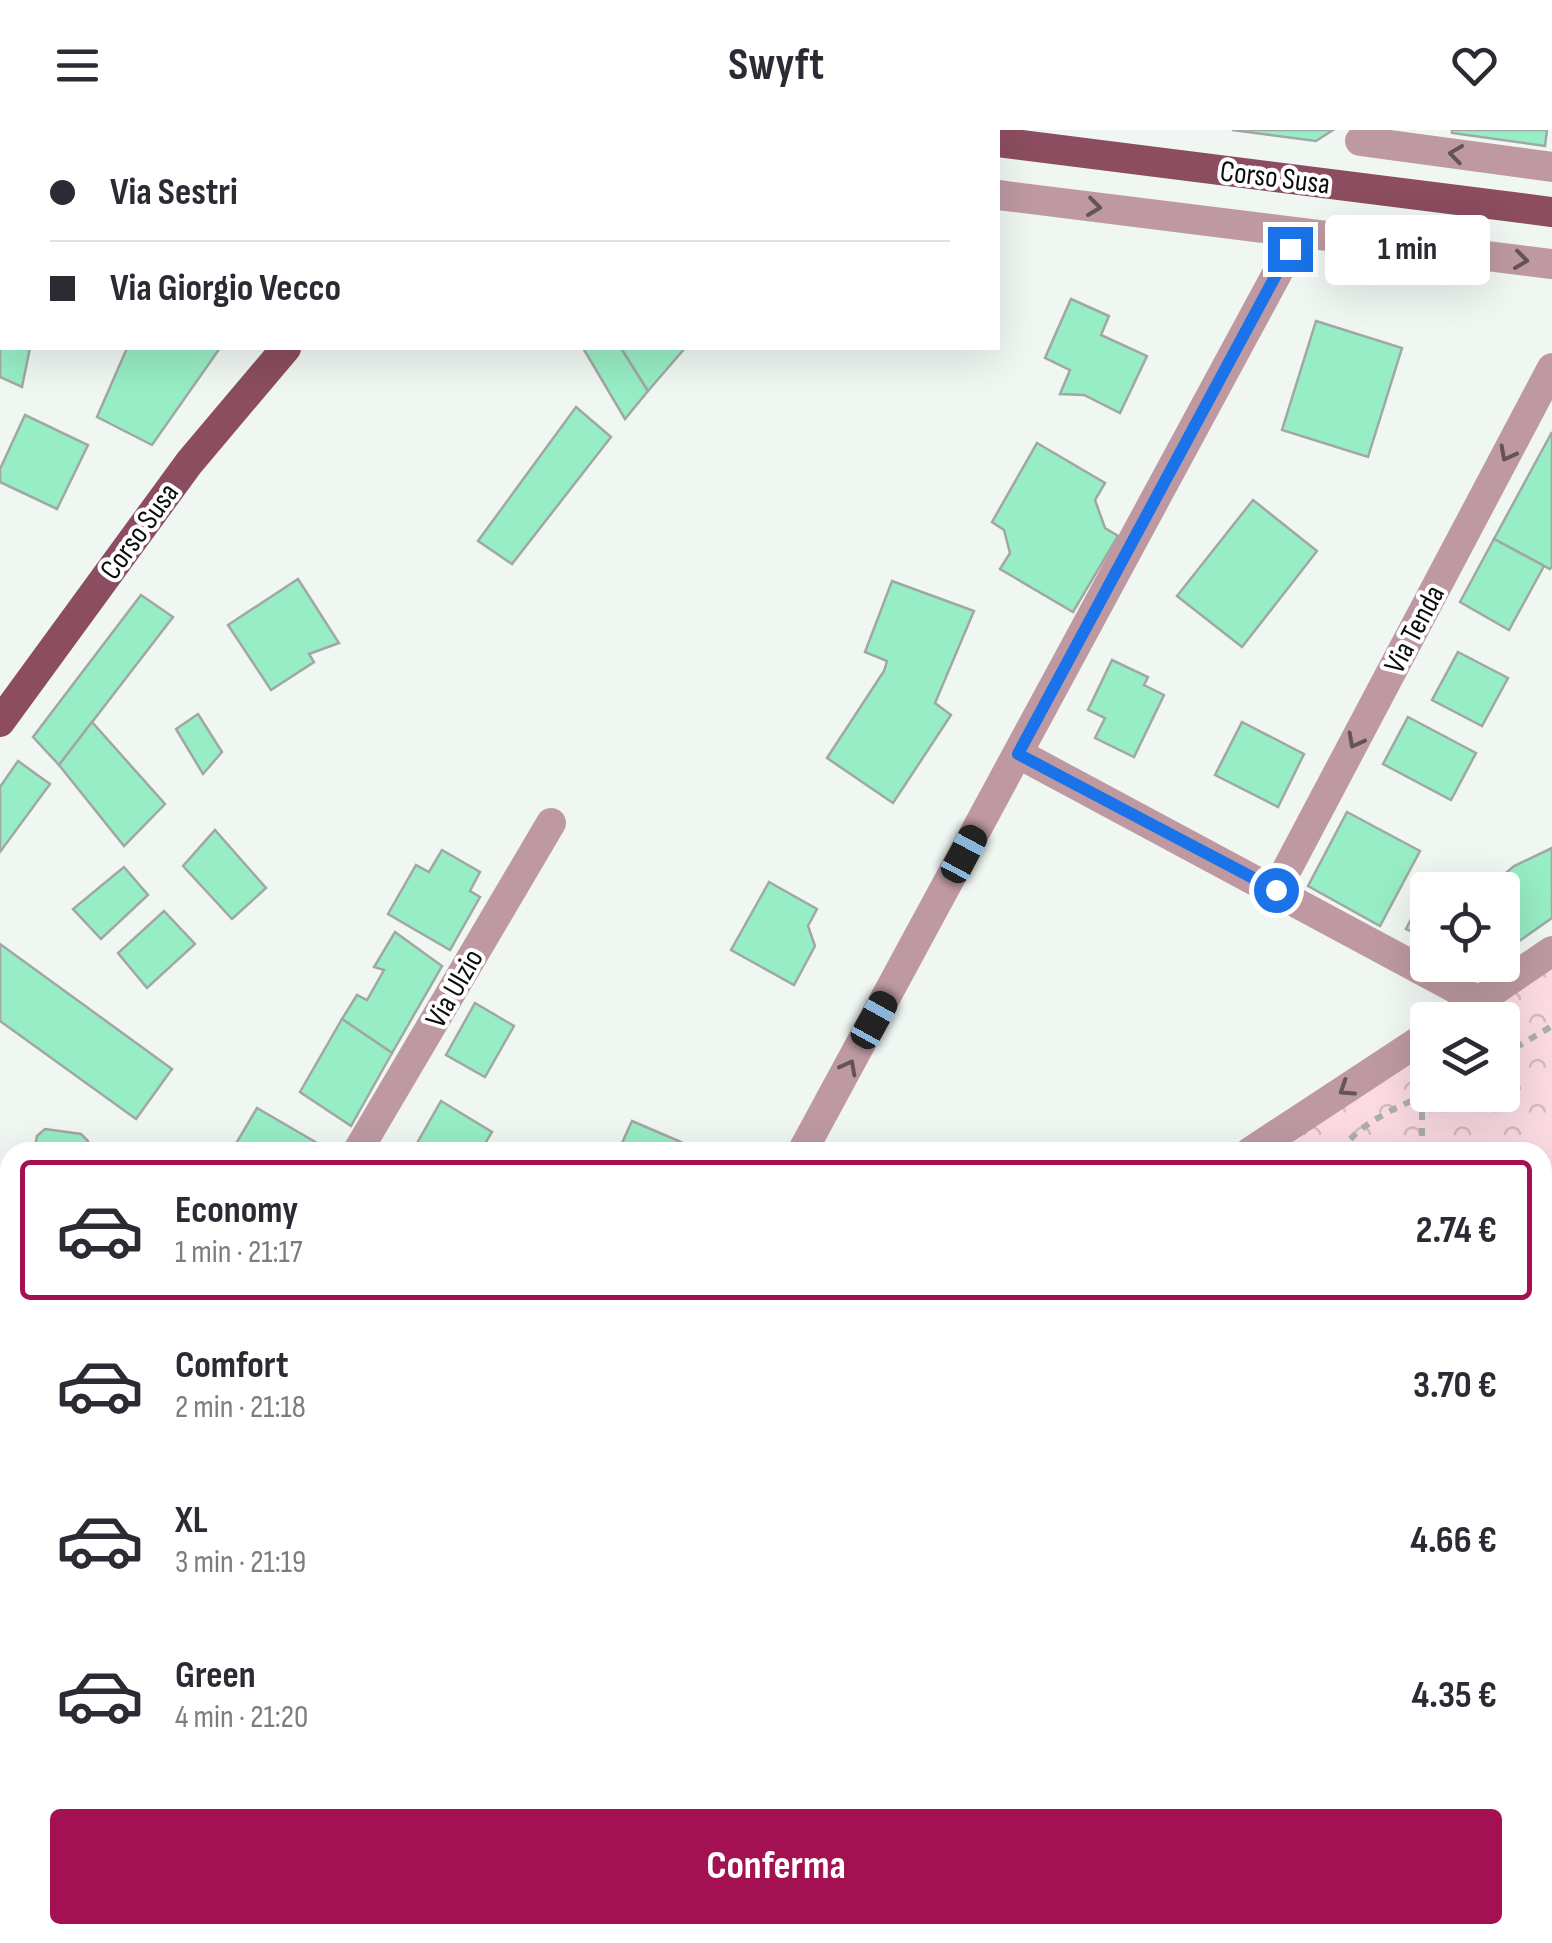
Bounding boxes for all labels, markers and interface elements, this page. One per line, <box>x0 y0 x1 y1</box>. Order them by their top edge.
icon: menu <box>50 38 105 93</box>
text: Swyft <box>728 38 824 93</box>
icon: heart <box>1447 38 1502 93</box>
one-way arrow <box>1448 144 1464 165</box>
street label: Corso Susa <box>1218 153 1332 203</box>
text: Via Sestri <box>110 170 238 215</box>
one-way arrow <box>1087 196 1103 217</box>
callout: 1 min <box>1325 214 1490 284</box>
route end <box>1268 227 1313 272</box>
text: 1 min <box>1378 230 1437 269</box>
one-way arrow <box>1513 249 1529 270</box>
text: Via Giorgio Vecco <box>110 266 341 311</box>
one-way arrow <box>1499 443 1519 461</box>
street label: Corso Susa <box>93 476 187 587</box>
street label: Via Tenda <box>1377 579 1453 680</box>
one-way arrow <box>1348 731 1367 749</box>
car <box>937 820 991 888</box>
route start <box>1254 868 1299 913</box>
map controls <box>1410 872 1520 1112</box>
button: locate <box>1410 872 1520 982</box>
street label: Via Ulzio <box>418 943 492 1034</box>
car <box>846 986 902 1054</box>
button: layers <box>1410 1002 1520 1112</box>
one-way arrow <box>837 1059 856 1077</box>
one-way arrow <box>1339 1077 1358 1095</box>
icon: car <box>55 1185 145 1275</box>
text: Economy <box>175 1188 298 1233</box>
text: 2.74 € <box>1416 1208 1497 1253</box>
text: 1 min · 21:17 <box>175 1233 303 1272</box>
icon: car <box>55 1340 145 1430</box>
text: Comfort <box>175 1343 289 1388</box>
text: 3.70 € <box>1413 1363 1497 1408</box>
text: 2 min · 21:18 <box>175 1388 306 1427</box>
icon: car <box>55 1495 145 1585</box>
text: XL <box>175 1498 208 1543</box>
text: 4.66 € <box>1410 1518 1497 1563</box>
text: 3 min · 21:19 <box>175 1543 306 1582</box>
icon: car <box>55 1650 145 1740</box>
text: Green <box>175 1653 256 1698</box>
text: 4.35 € <box>1412 1673 1497 1718</box>
text: 4 min · 21:20 <box>175 1698 308 1737</box>
button: Conferma <box>50 1809 1502 1924</box>

